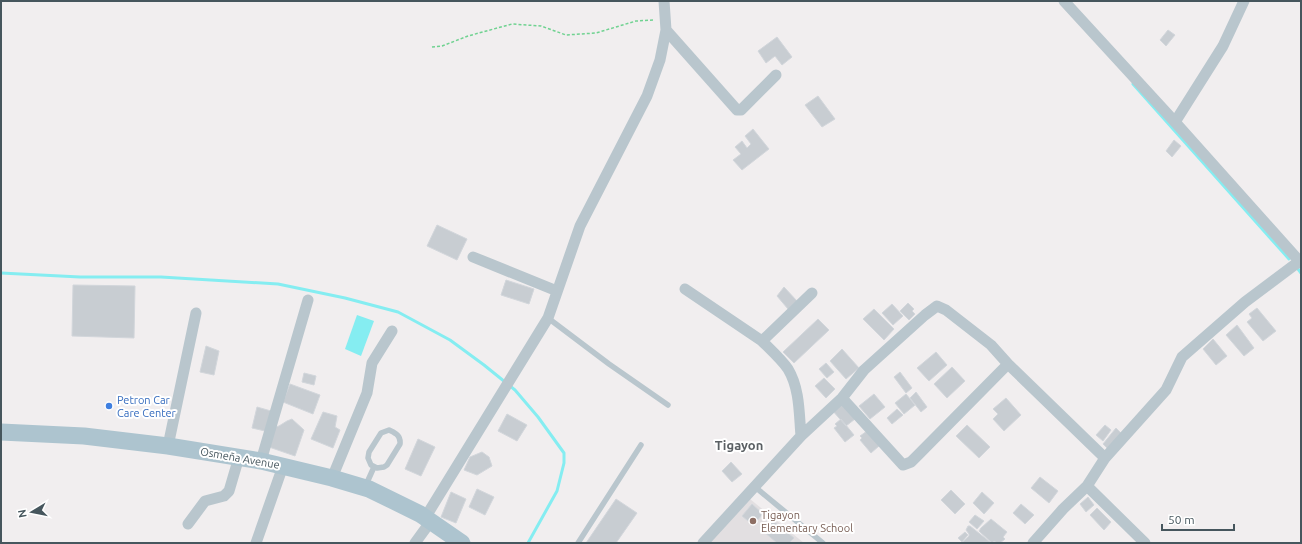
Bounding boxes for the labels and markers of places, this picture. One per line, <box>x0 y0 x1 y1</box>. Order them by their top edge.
place label: Petron Car Care Center <box>117 394 177 419</box>
marker: Petron Car Care Center <box>104 401 114 411</box>
place label: Tigayon Elementary School <box>761 509 853 534</box>
marker: Tigayon Elementary School <box>748 516 758 526</box>

